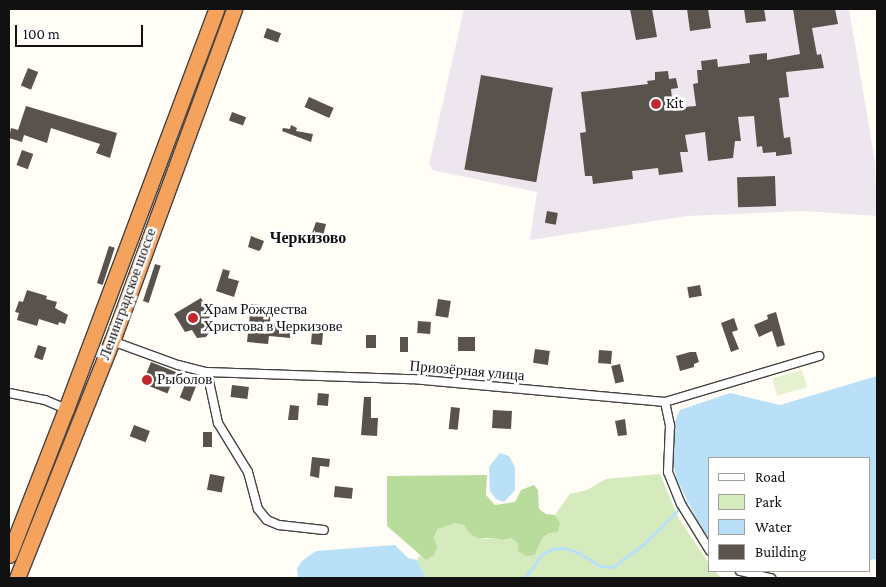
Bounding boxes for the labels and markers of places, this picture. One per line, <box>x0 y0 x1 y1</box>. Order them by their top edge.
place label: Kit <box>666 95 684 113</box>
marker: Kit <box>650 98 662 110</box>
place label: Храм Рождества Христова в Черкизове <box>203 300 342 335</box>
marker: Храм Рождества Христова в Черкизове <box>187 312 199 324</box>
place label: Рыболов <box>157 371 212 389</box>
marker: Рыболов <box>141 374 153 386</box>

